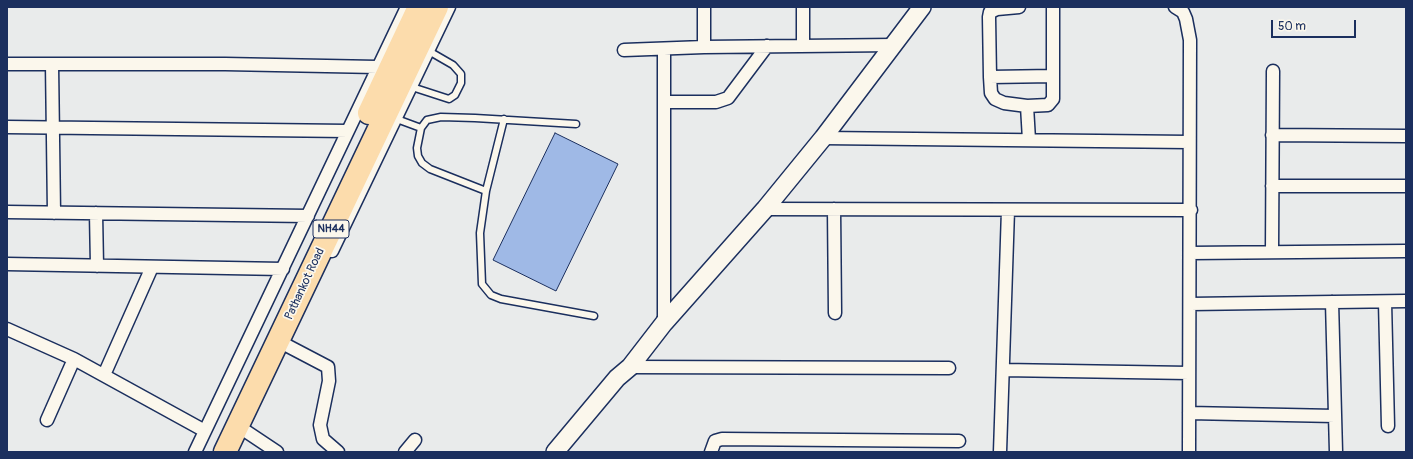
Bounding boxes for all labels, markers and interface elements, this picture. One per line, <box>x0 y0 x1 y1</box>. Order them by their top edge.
scale bar <box>1273 12 1358 38</box>
text: 50 m <box>1278 19 1306 34</box>
road number: NH44 <box>313 220 349 238</box>
street label: Pathankot Road <box>282 246 328 322</box>

